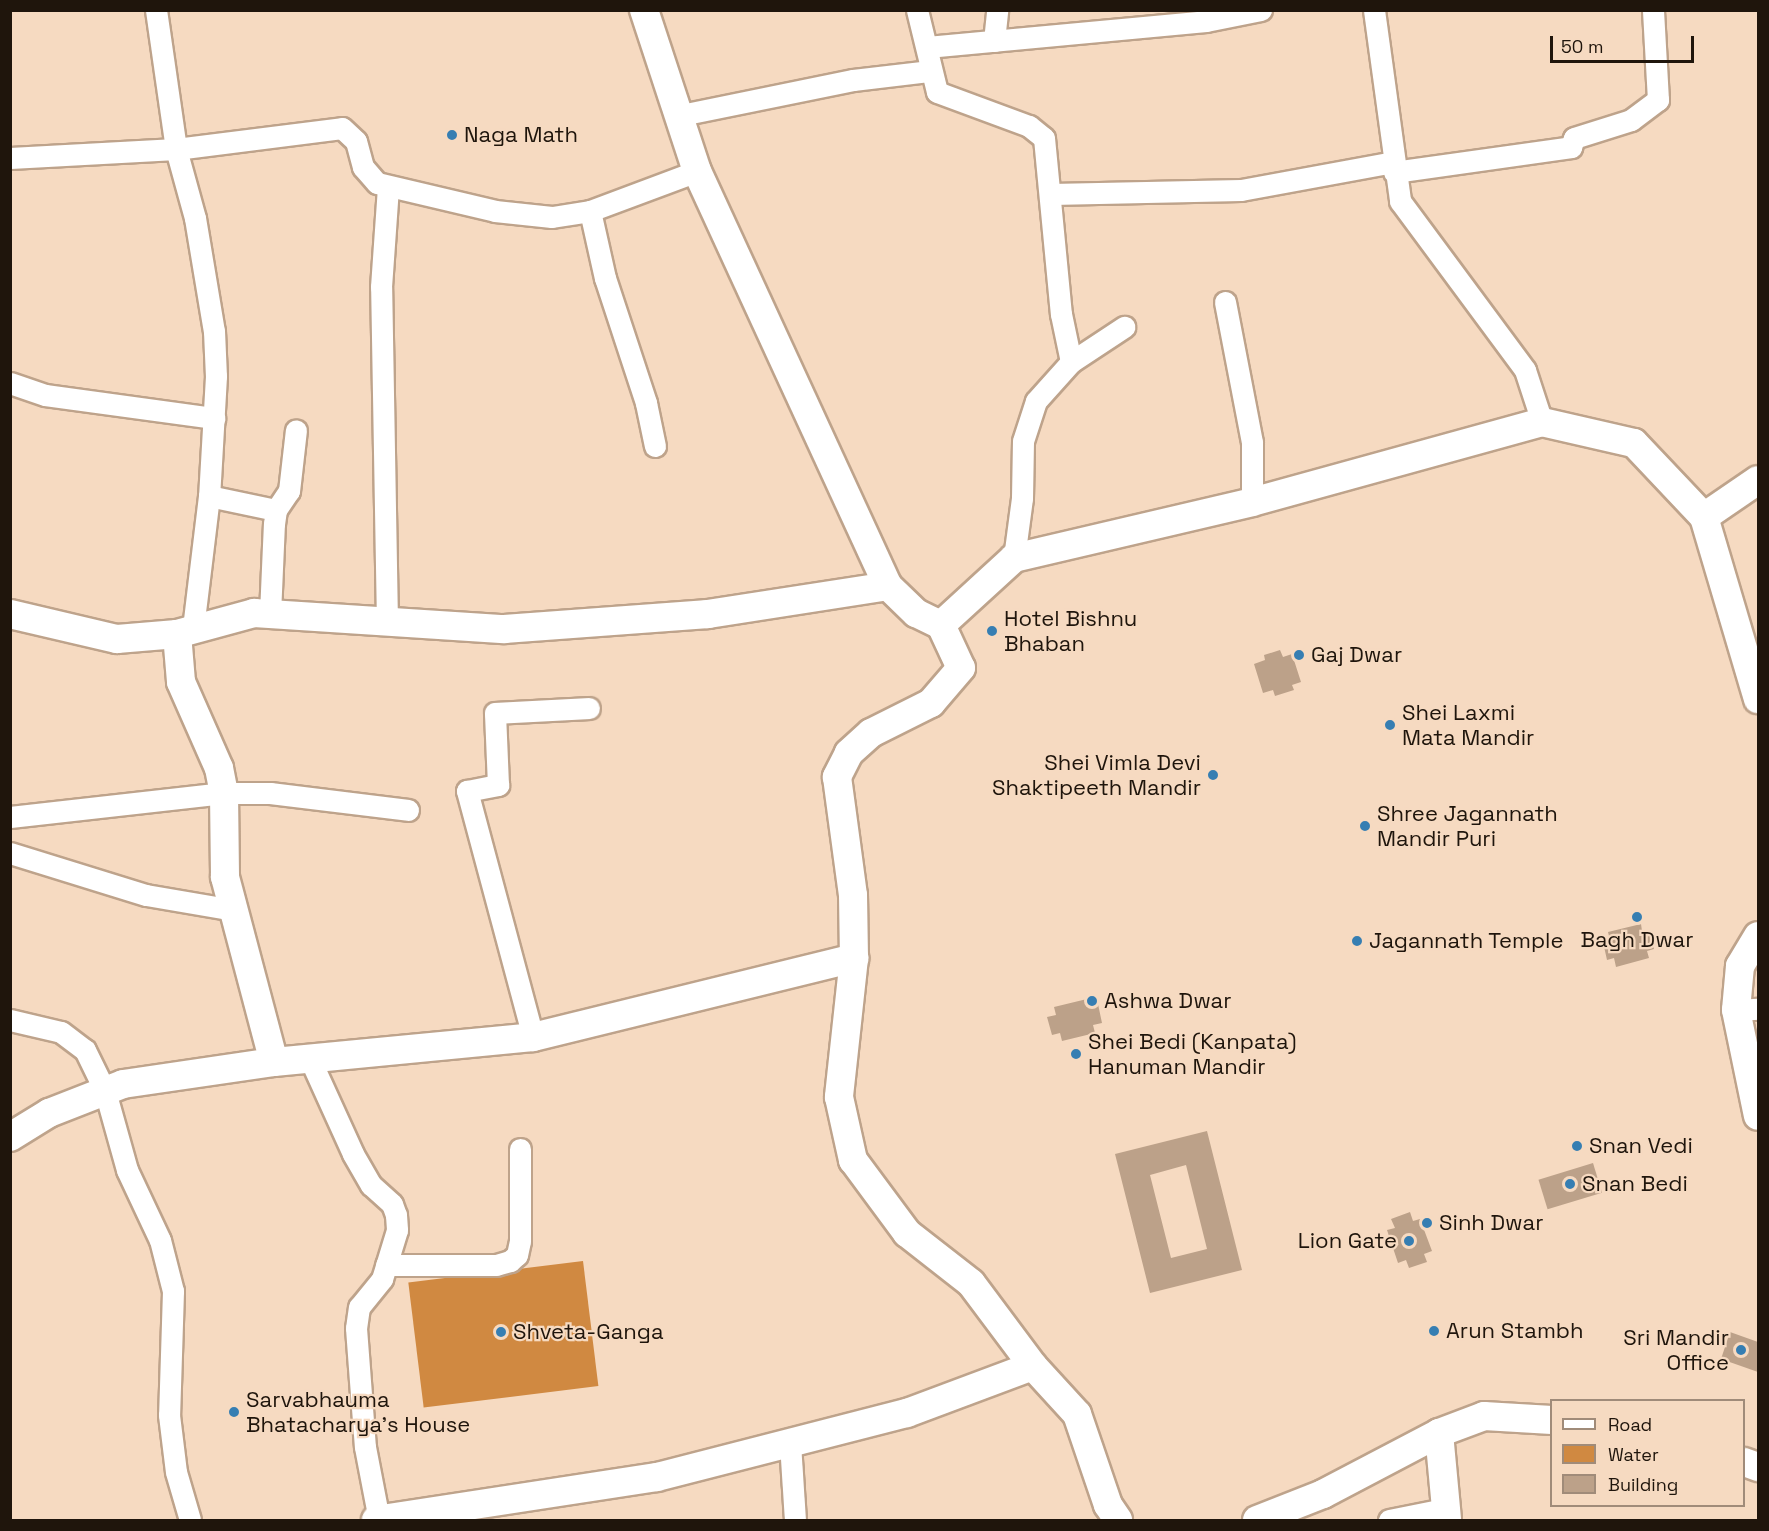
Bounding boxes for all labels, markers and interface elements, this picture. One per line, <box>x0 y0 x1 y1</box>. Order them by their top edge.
scale bar <box>1553 24 1697 62</box>
text: 50 m <box>1561 35 1603 58</box>
place label: Naga Math <box>464 122 578 148</box>
marker: Naga Math <box>445 128 459 142</box>
place label: Hotel Bishnu Bhaban <box>1004 605 1137 656</box>
marker: Hotel Bishnu Bhaban <box>985 624 999 638</box>
place label: Gaj Dwar <box>1311 642 1402 668</box>
marker: Gaj Dwar <box>1292 648 1306 662</box>
place label: Shei Laxmi Mata Mandir <box>1402 699 1534 750</box>
marker: Shei Laxmi Mata Mandir <box>1383 718 1397 732</box>
place label: Shei Vimla Devi Shaktipeeth Mandir <box>992 749 1201 800</box>
marker: Shei Vimla Devi Shaktipeeth Mandir <box>1206 768 1220 782</box>
place label: Shree Jagannath Mandir Puri <box>1377 800 1558 852</box>
marker: Shree Jagannath Mandir Puri <box>1358 819 1372 833</box>
marker: Bagh Dwar <box>1630 910 1644 924</box>
place label: Bagh Dwar <box>1580 927 1694 953</box>
place label: Jagannath Temple <box>1369 928 1564 954</box>
marker: Jagannath Temple <box>1350 934 1364 948</box>
place label: Ashwa Dwar <box>1104 988 1232 1014</box>
marker: Ashwa Dwar <box>1085 994 1099 1008</box>
place label: Shei Bedi (Kanpata) Hanuman Mandir <box>1088 1028 1297 1080</box>
marker: Shei Bedi (Kanpata) Hanuman Mandir <box>1069 1047 1083 1061</box>
place label: Snan Vedi <box>1589 1133 1693 1159</box>
marker: Snan Vedi <box>1570 1139 1584 1153</box>
place label: Snan Bedi <box>1582 1171 1688 1197</box>
marker: Snan Bedi <box>1563 1177 1577 1191</box>
place label: Sinh Dwar <box>1439 1210 1543 1236</box>
marker: Sinh Dwar <box>1420 1216 1434 1230</box>
place label: Lion Gate <box>1298 1228 1397 1254</box>
marker: Lion Gate <box>1402 1234 1416 1248</box>
place label: Arun Stambh <box>1446 1318 1584 1344</box>
place label: Shveta-Ganga <box>513 1319 664 1345</box>
marker: Arun Stambh <box>1427 1324 1441 1338</box>
place label: Sri Mandir Office <box>1623 1324 1729 1376</box>
marker: Shveta-Ganga <box>494 1325 508 1339</box>
marker: Sri Mandir Office <box>1734 1343 1748 1357</box>
place label: Sarvabhauma Bhatacharya's House <box>246 1386 470 1438</box>
legend <box>1550 1399 1745 1507</box>
marker: Sarvabhauma Bhatacharya's House <box>227 1405 241 1419</box>
text: Road <box>1608 1413 1652 1436</box>
text: Water <box>1608 1443 1659 1466</box>
text: Building <box>1608 1473 1678 1496</box>

